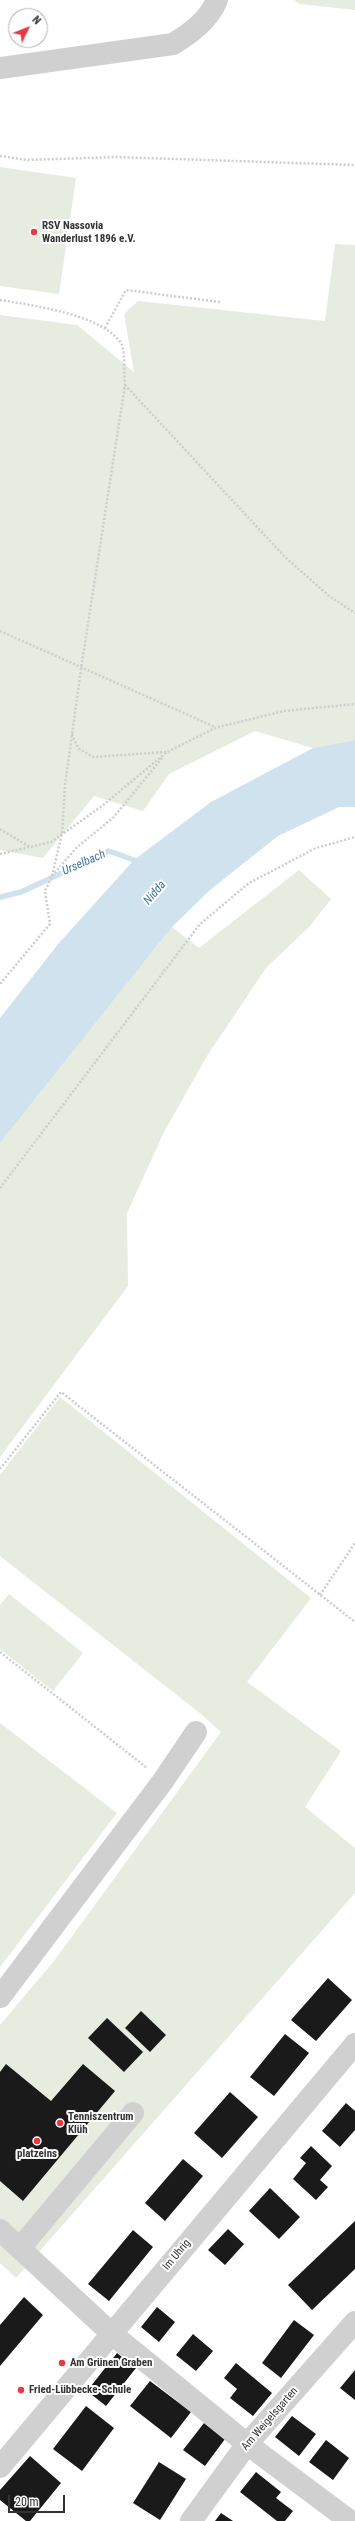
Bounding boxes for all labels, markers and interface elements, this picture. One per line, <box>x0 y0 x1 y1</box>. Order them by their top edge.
north arrow <box>8 8 48 48</box>
text: N <box>29 13 43 27</box>
place label: RSV Nassovia Wanderlust 1896 e.V. <box>42 219 136 245</box>
marker: RSV Nassovia Wanderlust 1896 e.V. <box>29 227 39 237</box>
water label: Urselbach <box>60 847 108 879</box>
water label: Nidda <box>141 878 169 908</box>
place label: Tenniszentrum Klüh <box>68 2110 133 2136</box>
marker: Tenniszentrum Klüh <box>55 2118 65 2128</box>
marker: platzeins <box>32 2136 42 2146</box>
place label: platzeins <box>17 2147 57 2161</box>
street label: Im Uhrig <box>160 2237 194 2273</box>
place label: Am Grünen Graben <box>70 2356 152 2370</box>
marker: Am Grünen Graben <box>57 2358 67 2368</box>
place label: Fried-Lübbecke-Schule <box>29 2383 131 2397</box>
marker: Fried-Lübbecke-Schule <box>16 2385 26 2395</box>
street label: Am Weigelsgarten <box>239 2385 301 2453</box>
scale bar <box>10 2487 67 2513</box>
text: 20 m <box>15 2495 39 2509</box>

